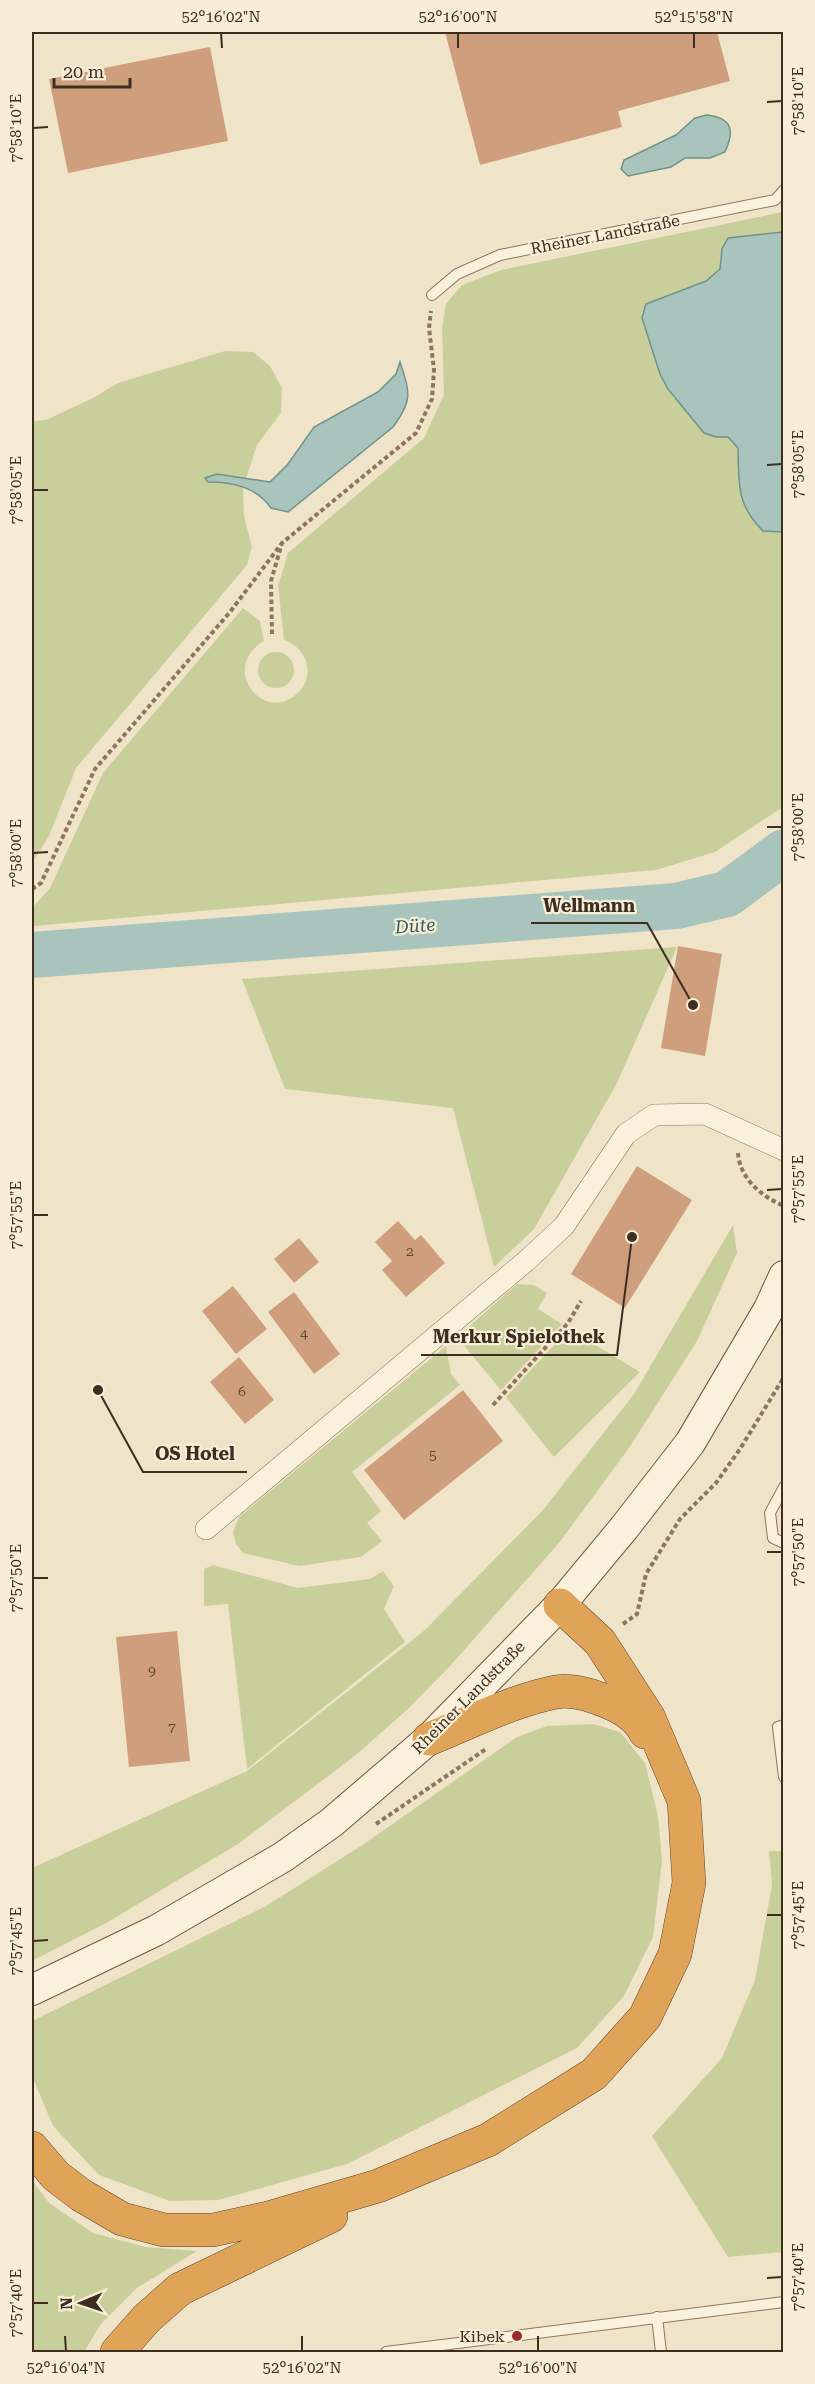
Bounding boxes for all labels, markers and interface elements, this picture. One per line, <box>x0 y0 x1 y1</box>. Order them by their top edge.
text: 52°16'02"N <box>181 8 261 26</box>
text: 52°16'00"N <box>418 8 498 26</box>
text: 52°15'58"N <box>654 8 734 26</box>
scale bar <box>54 51 130 89</box>
text: 20 m <box>63 61 104 82</box>
text: 7°58'10"E <box>789 67 807 135</box>
text: 7°58'10"E <box>7 94 25 162</box>
street label: Rheiner Landstraße <box>529 211 682 258</box>
text: 7°58'05"E <box>789 430 807 498</box>
text: 7°58'05"E <box>7 456 25 524</box>
text: 7°58'00"E <box>789 793 807 861</box>
text: 7°58'00"E <box>7 819 25 887</box>
callout: Wellmann <box>531 887 647 923</box>
text: Wellmann <box>543 895 635 916</box>
water label: Düte <box>393 914 436 937</box>
text: 7°57'55"E <box>789 1155 807 1223</box>
text: 7°57'55"E <box>7 1181 25 1249</box>
house number: 2 <box>406 1243 414 1259</box>
callout: Merkur Spielothek <box>421 1319 617 1355</box>
house number: 4 <box>300 1325 308 1341</box>
text: Merkur Spielothek <box>433 1326 606 1347</box>
house number: 6 <box>238 1383 246 1399</box>
callout: OS Hotel <box>143 1436 247 1472</box>
text: OS Hotel <box>155 1443 235 1464</box>
house number: 5 <box>429 1447 437 1463</box>
text: 7°57'50"E <box>789 1518 807 1586</box>
text: 7°57'50"E <box>7 1544 25 1612</box>
street label: Rheiner Landstraße <box>408 1637 529 1758</box>
house number: 9 <box>148 1663 156 1679</box>
house number: 7 <box>168 1719 176 1735</box>
text: 7°57'45"E <box>789 1881 807 1949</box>
text: 7°57'45"E <box>7 1907 25 1975</box>
text: 7°57'40"E <box>789 2243 807 2311</box>
text: 7°57'40"E <box>7 2269 25 2337</box>
north arrow <box>51 2273 111 2333</box>
text: N <box>57 2297 76 2310</box>
place label: Kibek <box>459 2327 505 2346</box>
marker: Kibek <box>510 2329 524 2343</box>
text: 52°16'04"N <box>26 2359 106 2377</box>
text: 52°16'02"N <box>262 2359 342 2377</box>
text: 52°16'00"N <box>498 2359 578 2377</box>

